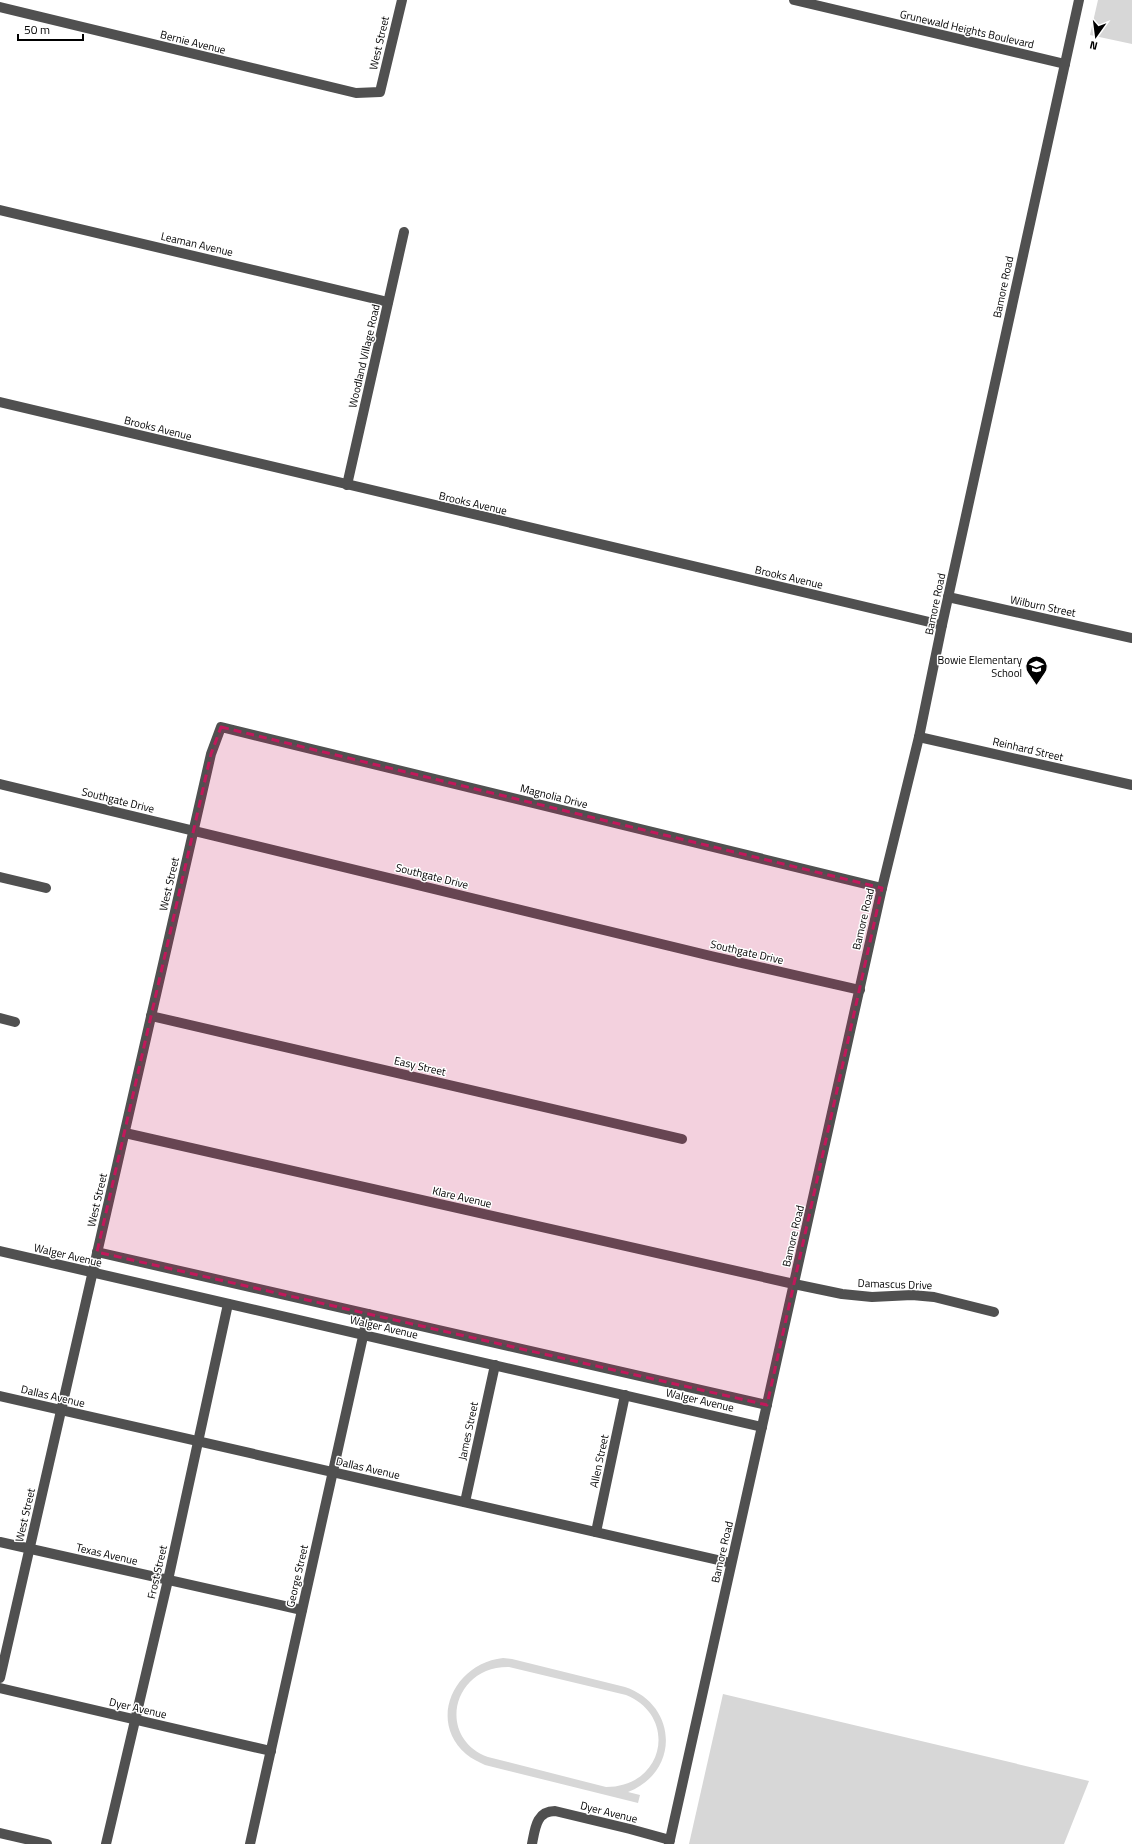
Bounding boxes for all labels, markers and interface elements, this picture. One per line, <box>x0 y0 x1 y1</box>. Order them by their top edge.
street label: Grunewald Heights Boulevard <box>898 6 1036 52</box>
street label: West Street <box>365 14 393 72</box>
scale bar <box>18 16 83 42</box>
north arrow <box>1076 16 1116 56</box>
text: 50 m <box>24 20 50 39</box>
street label: Bernie Avenue <box>159 26 228 58</box>
text: N <box>1088 37 1099 54</box>
street label: Leaman Avenue <box>159 228 235 260</box>
street label: Bamore Road <box>989 254 1017 319</box>
street label: Woodland Village Road <box>344 302 384 409</box>
street label: Brooks Avenue <box>122 412 194 444</box>
street label: Brooks Avenue <box>437 487 509 519</box>
street label: Brooks Avenue <box>753 561 825 593</box>
street label: Bamore Road <box>921 571 949 636</box>
street label: Wilburn Street <box>1009 591 1077 621</box>
place label: Bowie Elementary School <box>937 652 1023 681</box>
school or university icon: Bowie Elementary School <box>1024 653 1050 686</box>
street label: Reinhard Street <box>991 733 1065 765</box>
street label: Magnolia Drive <box>519 780 590 812</box>
street label: Southgate Drive <box>80 783 156 817</box>
street label: West Street <box>155 855 183 913</box>
street label: Southgate Drive <box>394 859 470 893</box>
street label: Bamore Road <box>848 886 878 951</box>
street label: Southgate Drive <box>709 936 785 968</box>
street label: Easy Street <box>393 1052 448 1080</box>
street label: West Street <box>83 1171 111 1229</box>
street label: Klare Avenue <box>431 1182 494 1212</box>
street label: Bamore Road <box>778 1203 808 1268</box>
street label: Walger Avenue <box>32 1239 104 1271</box>
street label: Damascus Drive <box>857 1275 933 1293</box>
street label: Walger Avenue <box>348 1311 420 1343</box>
street label: Dallas Avenue <box>19 1381 87 1411</box>
street label: Walger Avenue <box>664 1384 736 1416</box>
street label: James Street <box>454 1400 482 1462</box>
street label: Allen Street <box>586 1433 612 1489</box>
street label: Dallas Avenue <box>334 1453 402 1483</box>
street label: West Street <box>11 1486 39 1544</box>
street label: Bamore Road <box>707 1519 737 1584</box>
street label: Texas Avenue <box>75 1539 140 1569</box>
street label: Frost Street <box>143 1543 171 1601</box>
street label: George Street <box>282 1543 312 1609</box>
street label: Dyer Avenue <box>108 1694 169 1722</box>
street label: Dyer Avenue <box>579 1797 640 1827</box>

